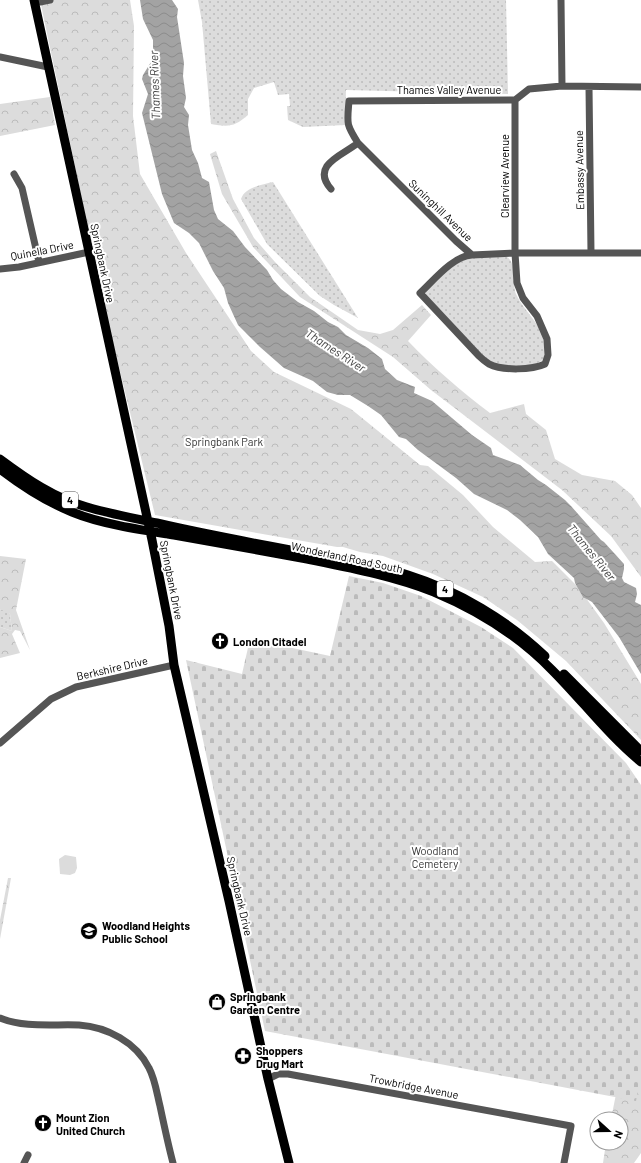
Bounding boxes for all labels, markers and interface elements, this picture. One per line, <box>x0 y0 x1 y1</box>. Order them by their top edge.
water label: Thames River <box>146 50 162 120</box>
street label: Thames Valley Avenue <box>397 83 501 96</box>
street label: Embassy Avenue <box>572 130 586 210</box>
street label: Clearview Avenue <box>498 134 511 218</box>
street label: Suninghill Avenue <box>406 176 476 244</box>
street label: Springbank Drive <box>88 222 118 304</box>
street label: Quinella Drive <box>9 237 75 262</box>
water label: Thames River <box>303 325 369 375</box>
park label: Springbank Park <box>185 435 263 448</box>
road number: 4 <box>62 492 78 508</box>
water label: Thames River <box>565 521 620 584</box>
street label: Springbank Drive <box>158 539 186 621</box>
street label: Wonderland Road South <box>290 539 404 575</box>
road number: 4 <box>437 581 453 597</box>
church icon: London Citadel <box>210 631 230 651</box>
place label: London Citadel <box>233 635 307 648</box>
street label: Berkshire Drive <box>75 653 149 683</box>
park label: Woodland Cemetery <box>411 844 459 870</box>
street label: Springbank Drive <box>225 855 255 937</box>
place label: Woodland Heights Public School <box>102 919 190 945</box>
school or university icon: Woodland Heights Public School <box>79 921 99 941</box>
place label: Springbank Garden Centre <box>230 990 300 1016</box>
shop icon: Springbank Garden Centre <box>207 992 227 1012</box>
place label: Shoppers Drug Mart <box>256 1044 303 1070</box>
pharmacy icon: Shoppers Drug Mart <box>233 1046 253 1066</box>
street label: Trowbridge Avenue <box>368 1071 460 1101</box>
place label: Mount Zion United Church <box>56 1111 125 1137</box>
north arrow <box>589 1111 629 1151</box>
church icon: Mount Zion United Church <box>33 1113 53 1133</box>
text: N <box>611 1129 626 1141</box>

